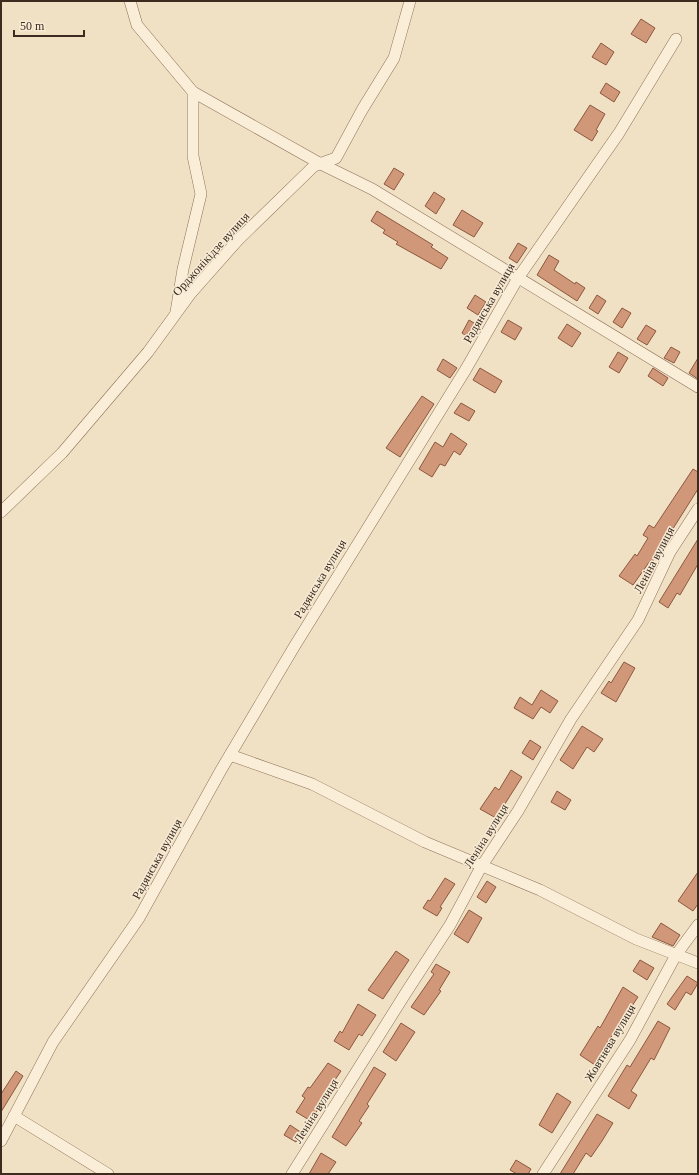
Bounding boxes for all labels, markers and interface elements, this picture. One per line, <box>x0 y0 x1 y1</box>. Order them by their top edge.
scale bar <box>14 12 84 38</box>
text: 50 m <box>20 19 45 33</box>
street label: Орджонікідзе вулиця <box>170 209 253 299</box>
street label: Радянська вулиця <box>460 260 518 345</box>
street label: Леніна вулиця <box>631 524 678 596</box>
street label: Радянська вулиця <box>291 536 349 621</box>
street label: Леніна вулиця <box>461 801 512 871</box>
street label: Радянська вулиця <box>129 816 185 902</box>
street label: Жовтнева вулиця <box>581 1002 639 1084</box>
street label: Леніна вулиця <box>291 1076 342 1146</box>

